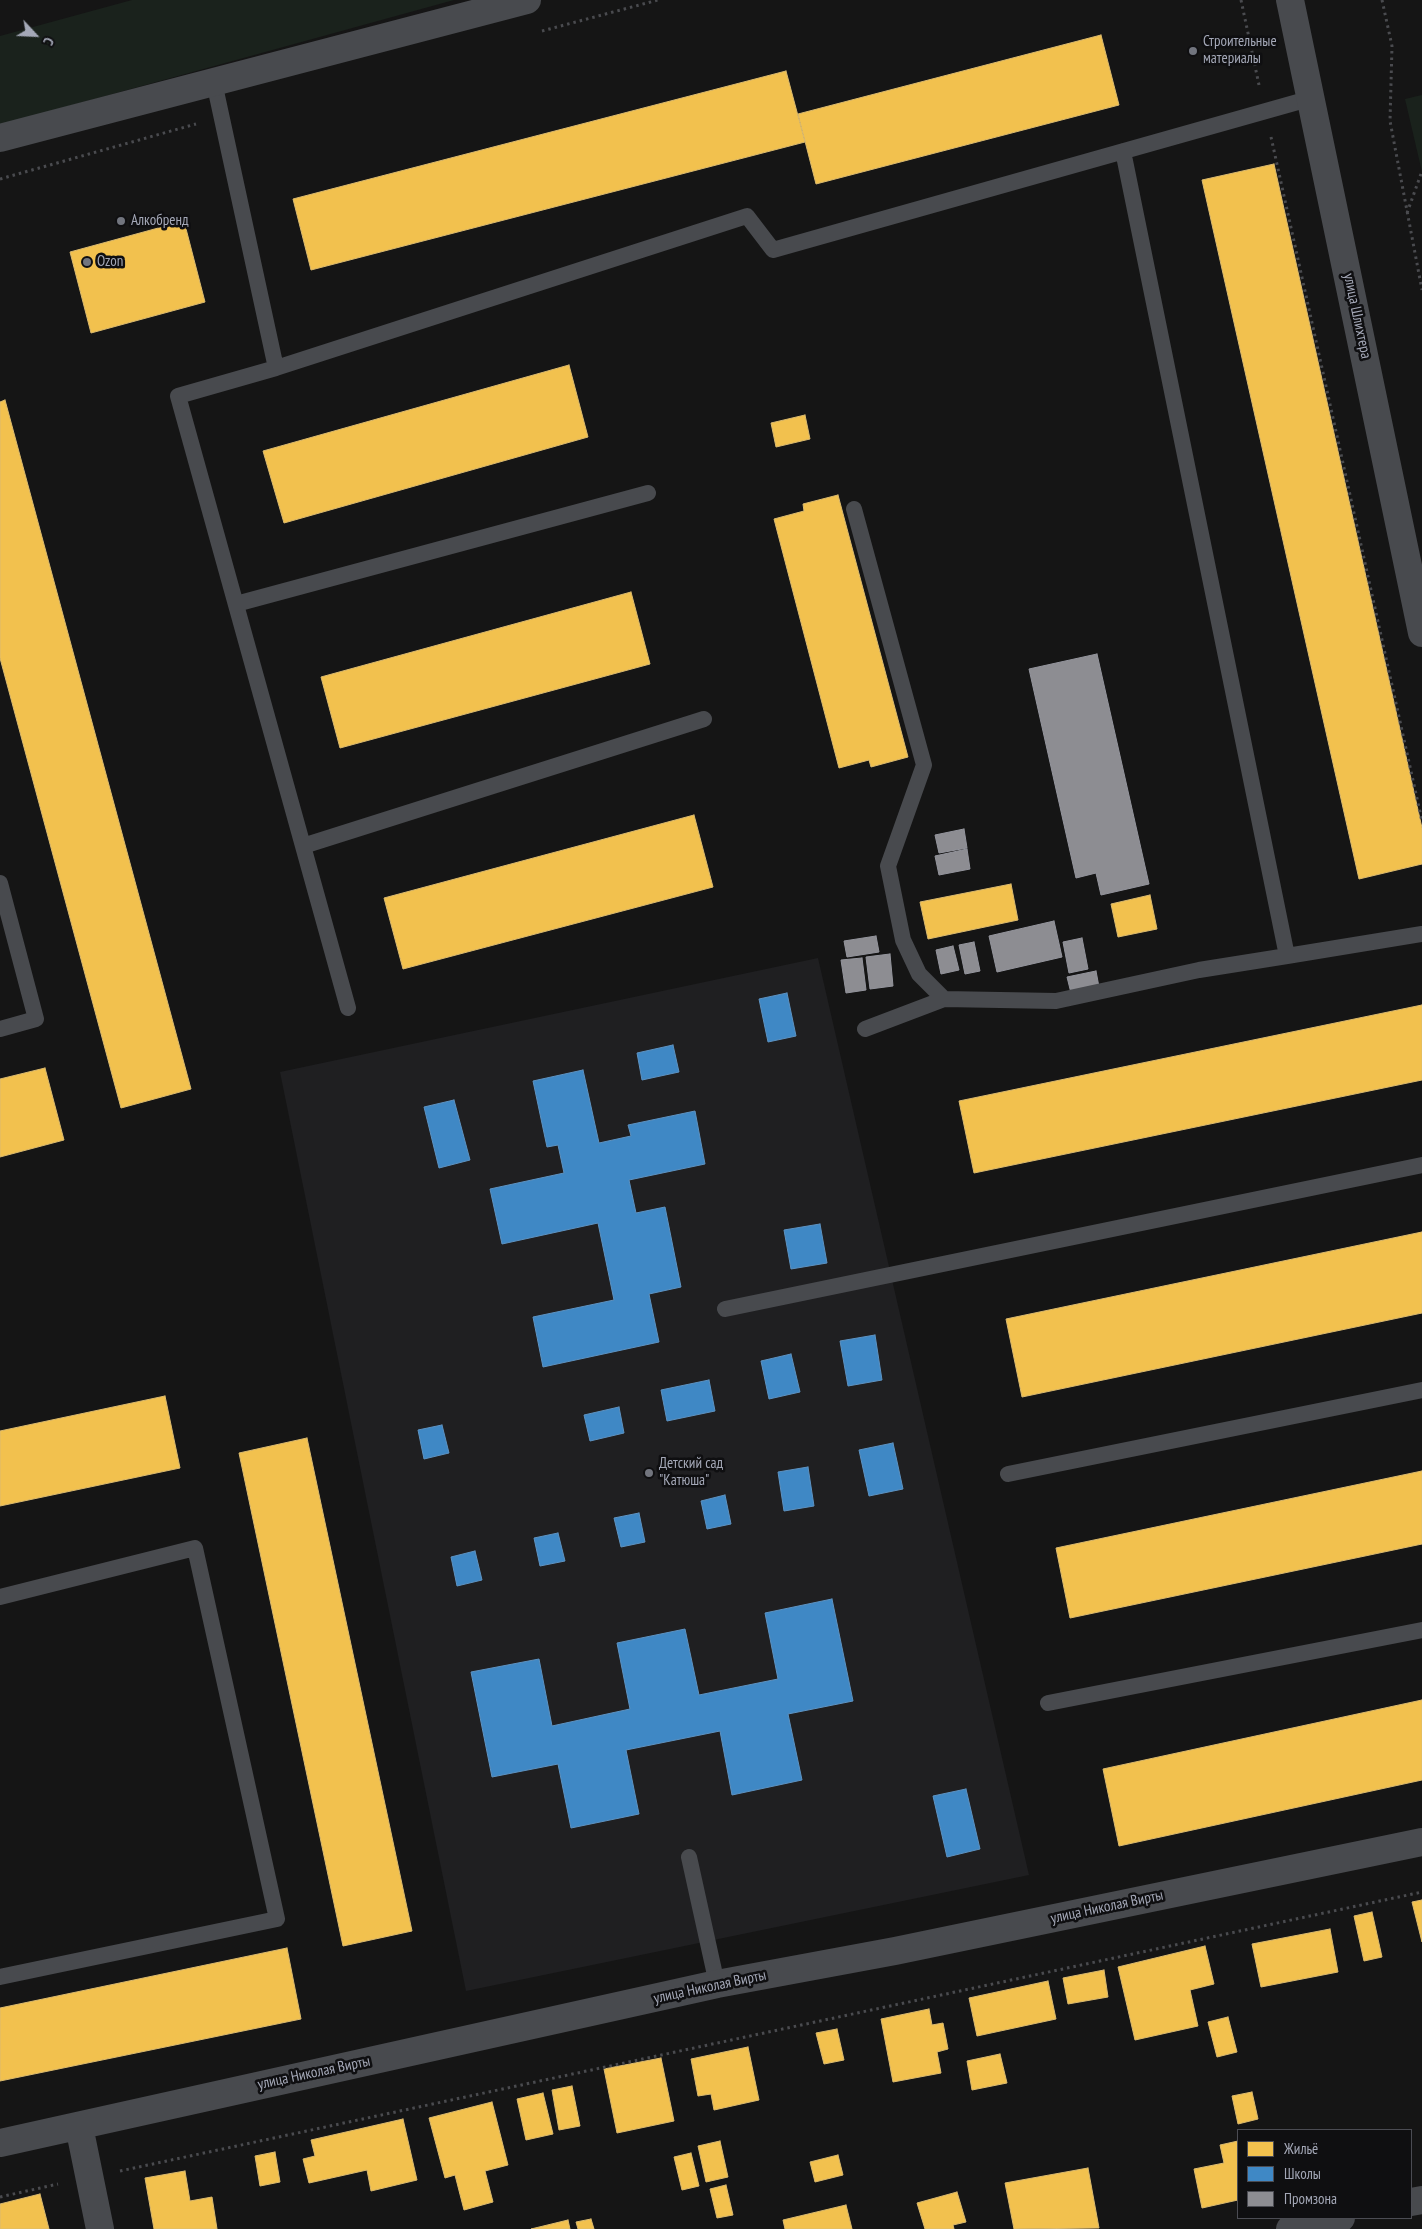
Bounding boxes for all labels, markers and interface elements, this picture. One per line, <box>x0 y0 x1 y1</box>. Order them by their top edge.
north arrow <box>10 10 60 60</box>
place label: Строительные материалы <box>1203 33 1277 68</box>
text: С <box>39 35 58 48</box>
marker: Строительные материалы <box>1187 45 1199 57</box>
place label: Алкобренд <box>131 212 189 230</box>
marker: Алкобренд <box>115 215 127 227</box>
place label: Ozon <box>97 253 123 271</box>
marker: Ozon <box>81 256 93 268</box>
street label: улица Шлихтера <box>1339 272 1375 360</box>
place label: Детский сад "Катюша" <box>659 1455 723 1490</box>
marker: Детский сад "Катюша" <box>643 1467 655 1479</box>
street label: улица Николая Вирты <box>1049 1886 1165 1928</box>
street label: улица Николая Вирты <box>652 1966 768 2008</box>
street label: улица Николая Вирты <box>256 2052 372 2094</box>
legend <box>1237 2129 1412 2219</box>
text: Жильё <box>1284 2139 1318 2158</box>
text: Школы <box>1284 2164 1321 2183</box>
text: Промзона <box>1284 2189 1337 2208</box>

